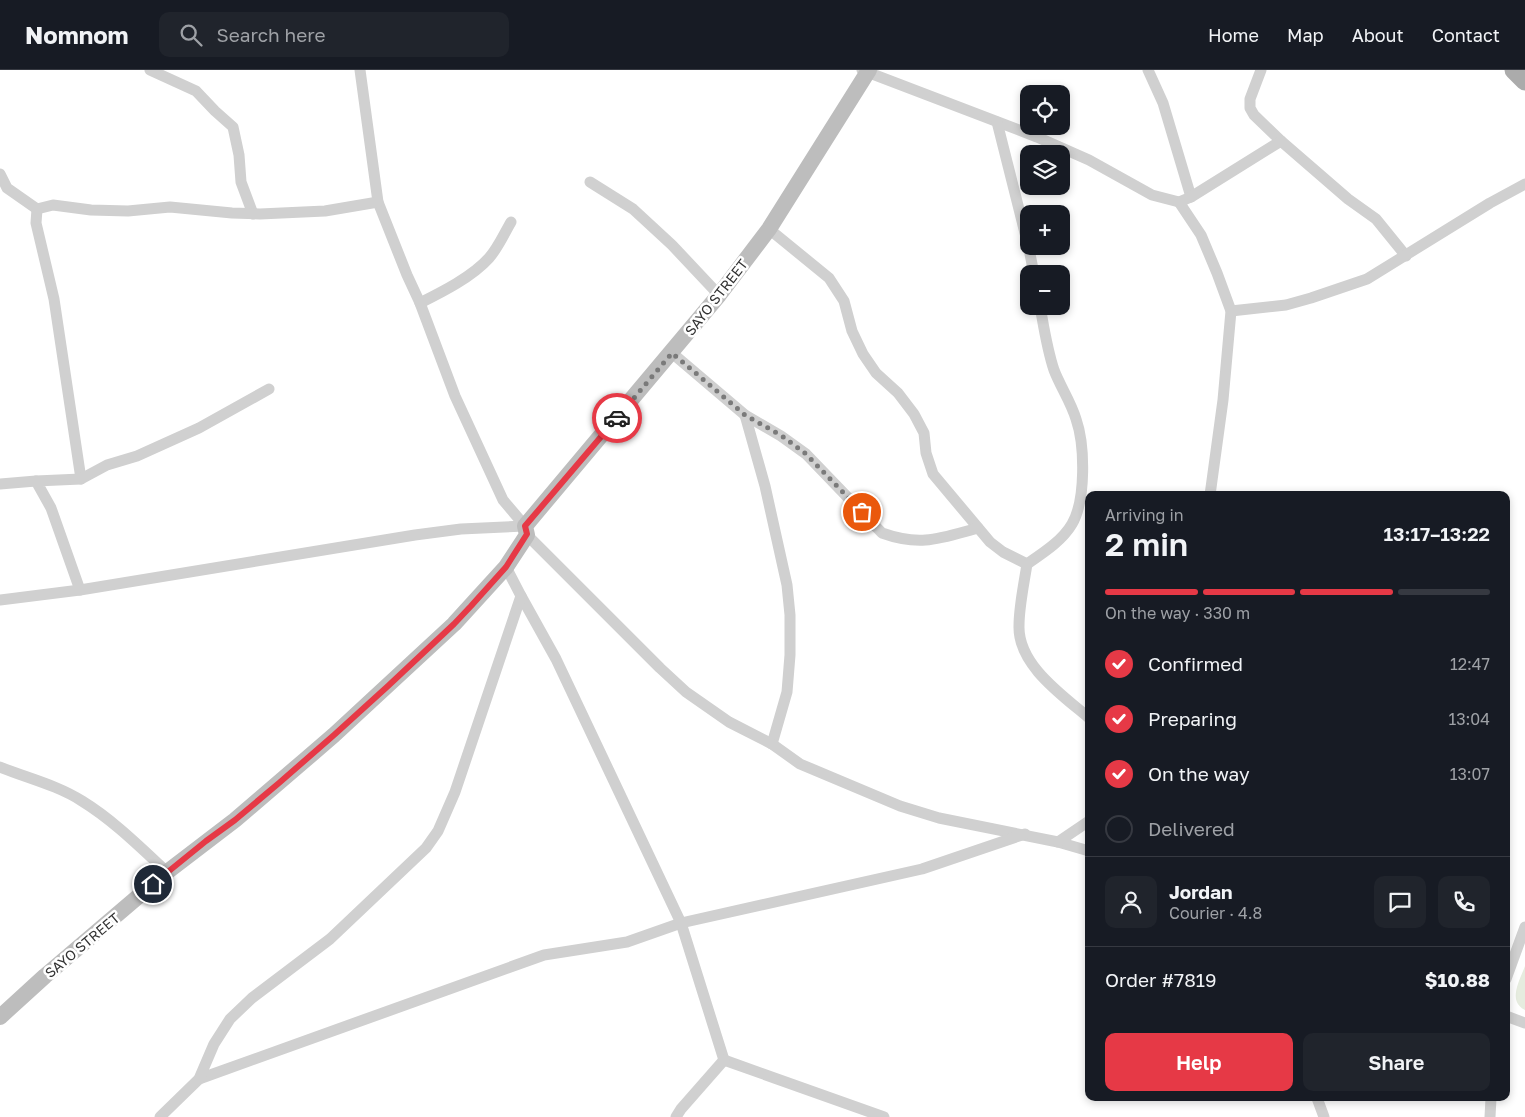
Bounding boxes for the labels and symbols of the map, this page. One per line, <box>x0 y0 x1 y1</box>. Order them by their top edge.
street label: SAYO STREET <box>681 255 751 339</box>
courier <box>592 393 642 443</box>
pin <box>841 491 883 533</box>
pin <box>132 863 174 905</box>
street label: SAYO STREET <box>41 909 123 981</box>

